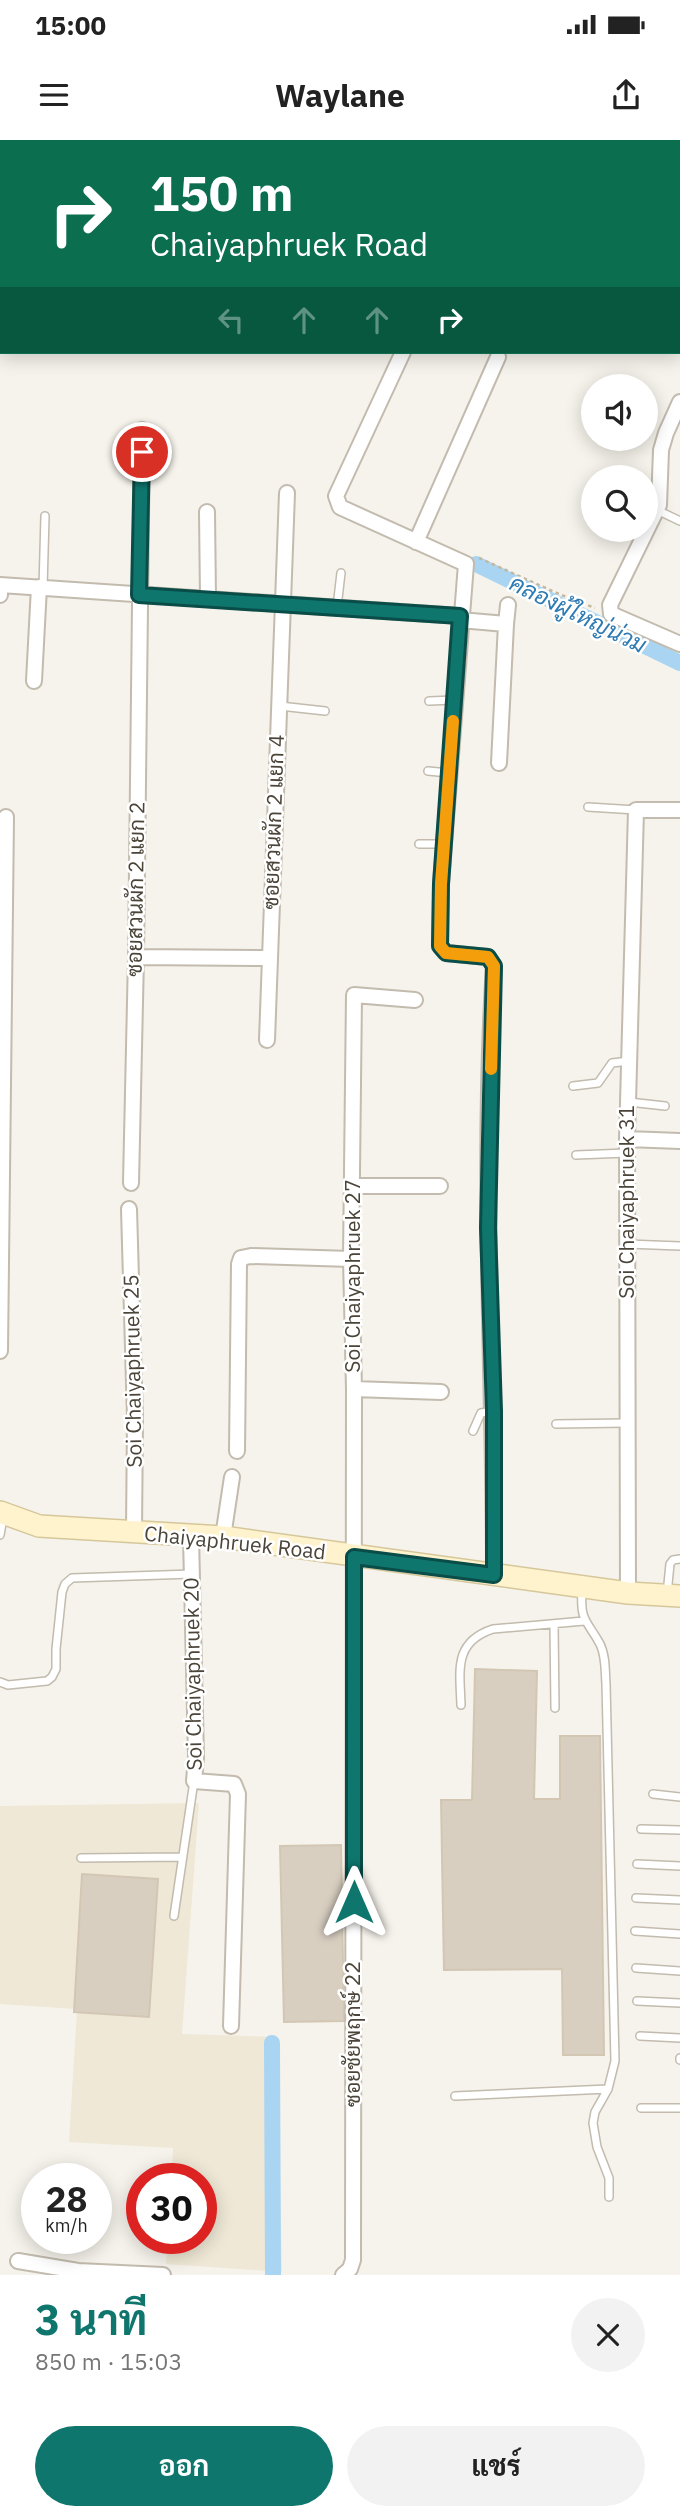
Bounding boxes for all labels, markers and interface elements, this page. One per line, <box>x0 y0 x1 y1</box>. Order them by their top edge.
text: 15:00 <box>35 8 106 42</box>
text: Waylane <box>275 74 405 116</box>
icon: menu <box>35 76 73 114</box>
icon: share <box>607 76 645 114</box>
text: 150 m <box>150 161 294 224</box>
icon: right <box>35 168 126 259</box>
text: Chaiyaphruek Road <box>150 223 428 265</box>
icon: left <box>212 301 250 339</box>
icon: ahead <box>285 301 323 339</box>
icon: ahead <box>358 301 396 339</box>
icon: right <box>431 301 469 339</box>
map controls <box>581 374 658 542</box>
button: sound <box>581 374 658 451</box>
pin <box>112 422 172 482</box>
icon: arrive <box>123 433 161 471</box>
button: search <box>581 465 658 542</box>
water label: คลองผู้ใหญ่น่วม <box>504 567 652 662</box>
street label: ซอยสวนผัก 2 แยก 4 <box>256 734 290 910</box>
street label: ซอยสวนผัก 2 แยก 2 <box>119 801 151 977</box>
street label: Soi Chaiyaphruek 31 <box>612 1105 640 1299</box>
street label: Soi Chaiyaphruek 27 <box>338 1179 366 1373</box>
street label: Soi Chaiyaphruek 25 <box>116 1274 148 1468</box>
street label: Chaiyaphruek Road <box>143 1519 327 1565</box>
street label: Soi Chaiyaphruek 20 <box>176 1577 208 1771</box>
position arrow <box>317 1865 391 1939</box>
street label: ซอยชัยพฤกษ์ 22 <box>338 1961 366 2107</box>
speed limit sign: 30 <box>126 2163 217 2254</box>
text: 28 <box>45 2176 88 2222</box>
text: km/h <box>45 2214 88 2237</box>
text: 3 นาที <box>35 2292 147 2347</box>
button: close <box>571 2298 645 2372</box>
text: 850 m · 15:03 <box>35 2346 182 2376</box>
button: ออก <box>35 2426 333 2506</box>
button: แชร์ <box>347 2426 645 2506</box>

